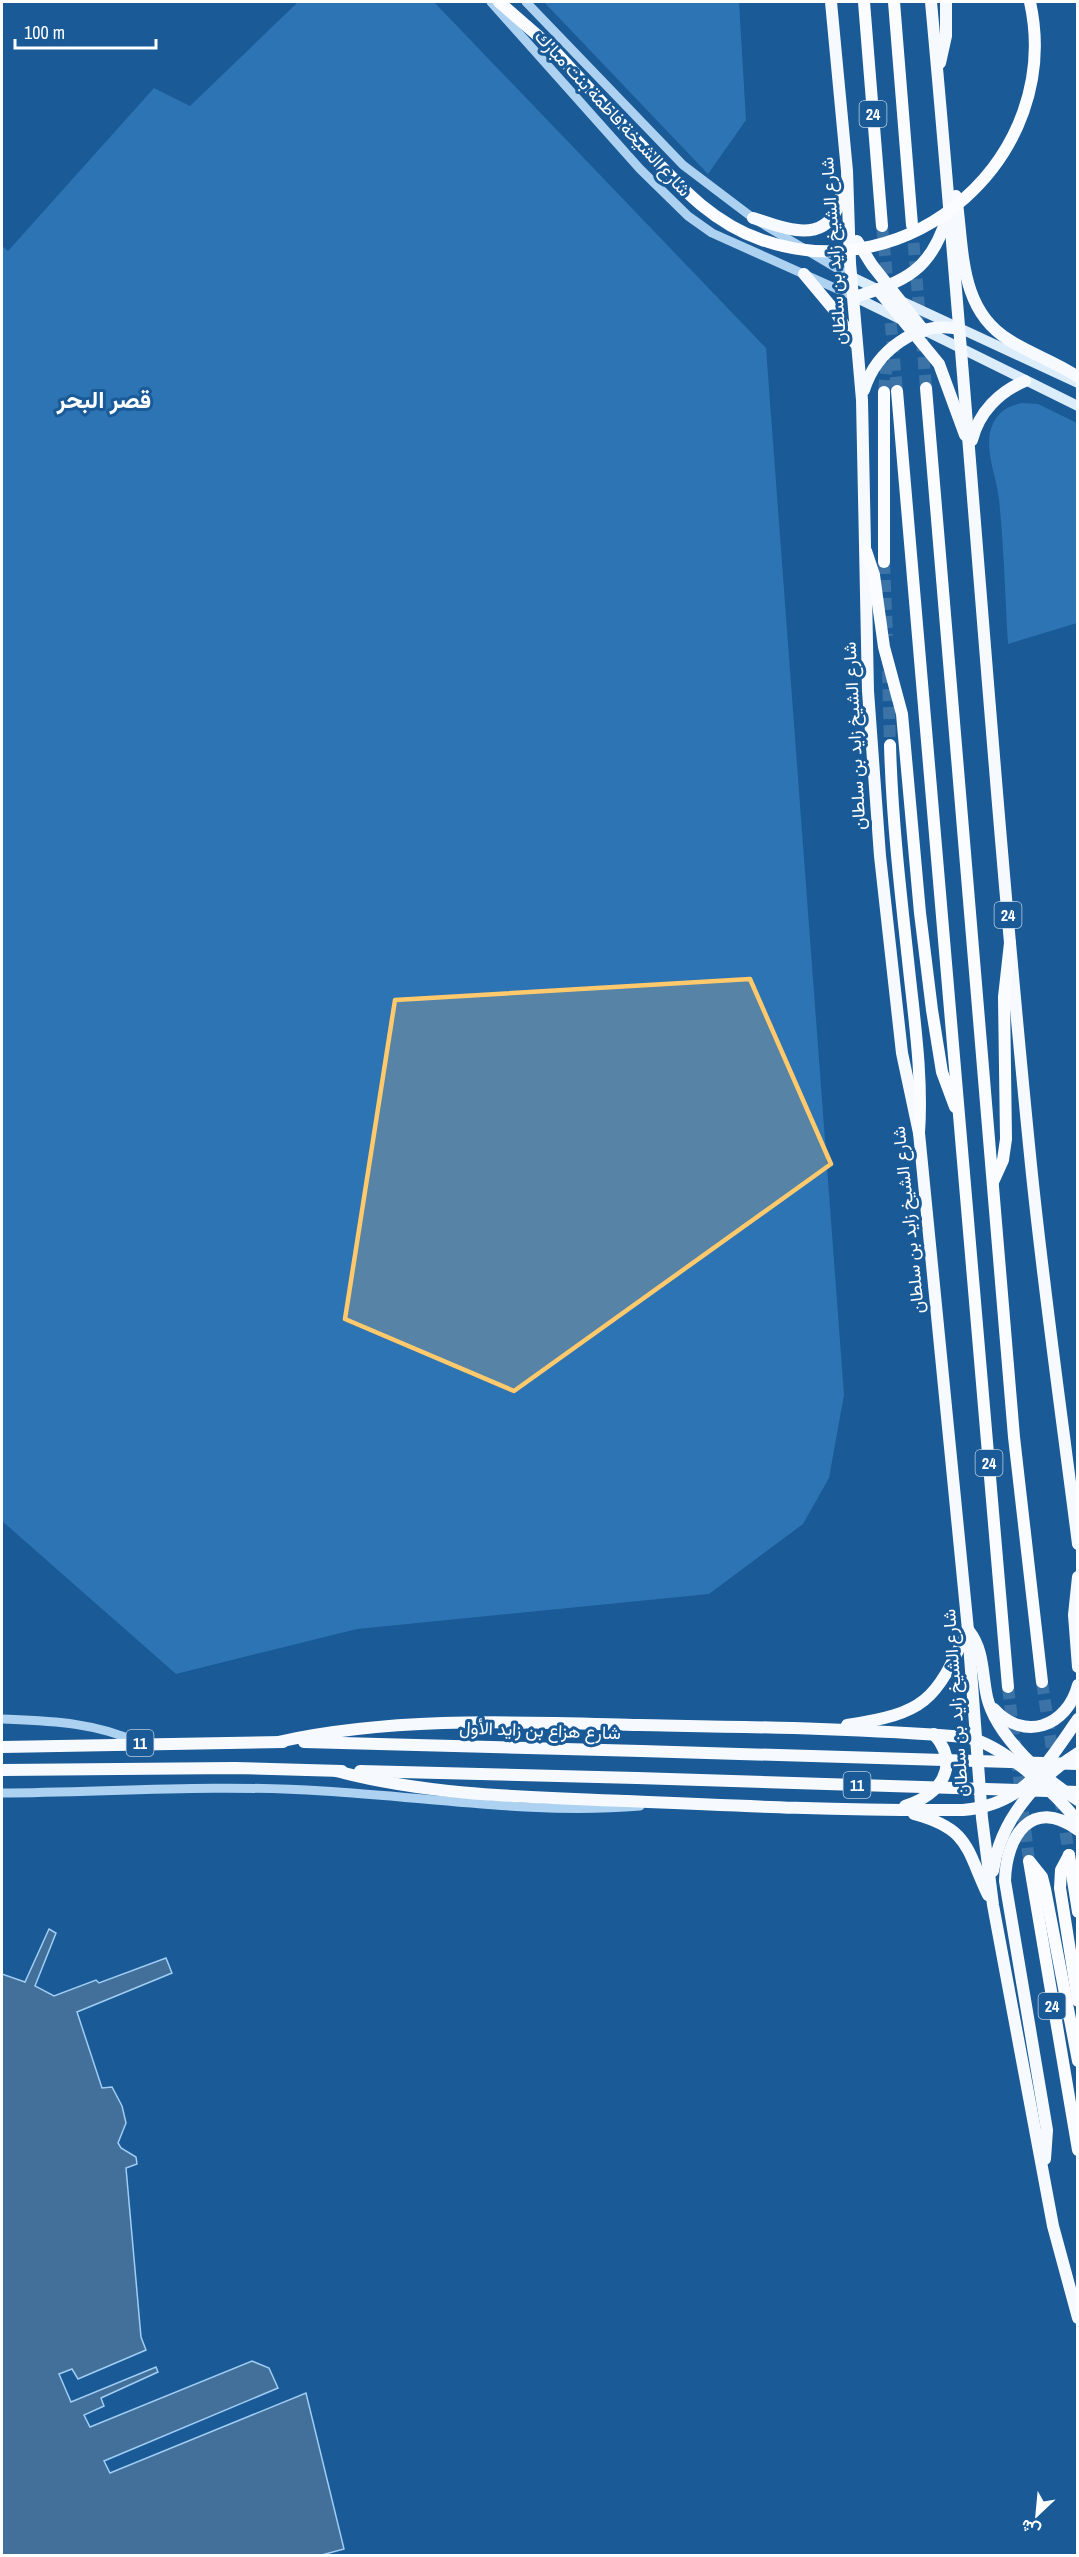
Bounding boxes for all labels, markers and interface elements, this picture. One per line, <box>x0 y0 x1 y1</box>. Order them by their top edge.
scale bar <box>15 12 156 50</box>
text: 100 m <box>24 20 65 45</box>
street label: شارع الشيخة فاطمة بنت مبارك <box>529 24 697 202</box>
road number: 24 <box>860 101 886 127</box>
street label: شارع الشيخ زايد بن سلطان <box>814 156 852 346</box>
district label: قصر البحر <box>56 383 151 415</box>
street label: شارع الشيخ زايد بن سلطان <box>837 641 871 831</box>
road number: 24 <box>994 902 1022 928</box>
street label: شارع الشيخ زايد بن سلطان <box>886 1125 930 1315</box>
road number: 24 <box>976 1450 1002 1476</box>
street label: شارع الشيخ زايد بن سلطان <box>936 1608 974 1798</box>
street label: شارع هزاع بن زايد الأول <box>459 1715 621 1745</box>
road number: 11 <box>126 1730 154 1756</box>
road number: 11 <box>844 1772 870 1798</box>
road number: 24 <box>1038 1993 1066 2019</box>
north arrow <box>1007 2485 1067 2545</box>
text: ش <box>1017 2514 1044 2543</box>

